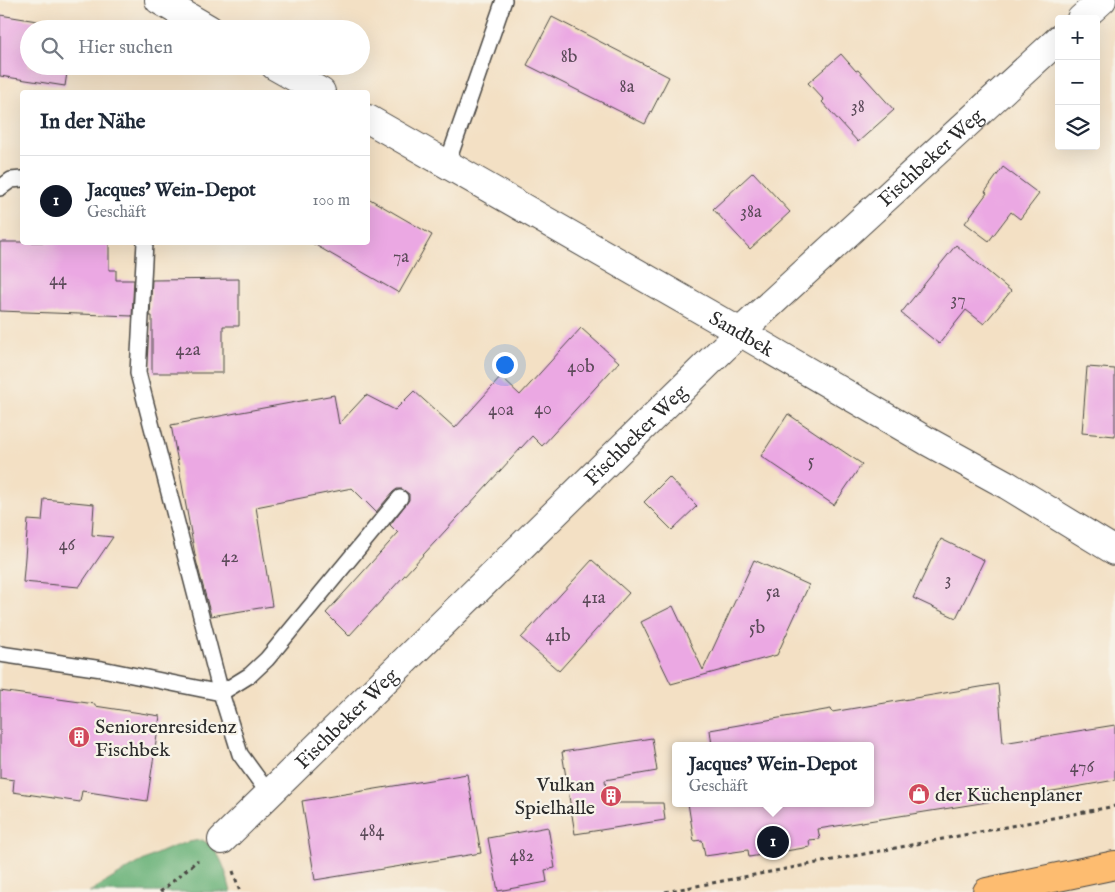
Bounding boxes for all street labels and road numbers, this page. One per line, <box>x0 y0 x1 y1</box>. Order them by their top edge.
street label: Fischbeker Weg <box>874 103 990 213</box>
street label: Sandbek <box>704 306 778 363</box>
street label: Fischbeker Weg <box>580 379 694 491</box>
street label: Fischbeker Weg <box>291 663 405 775</box>

